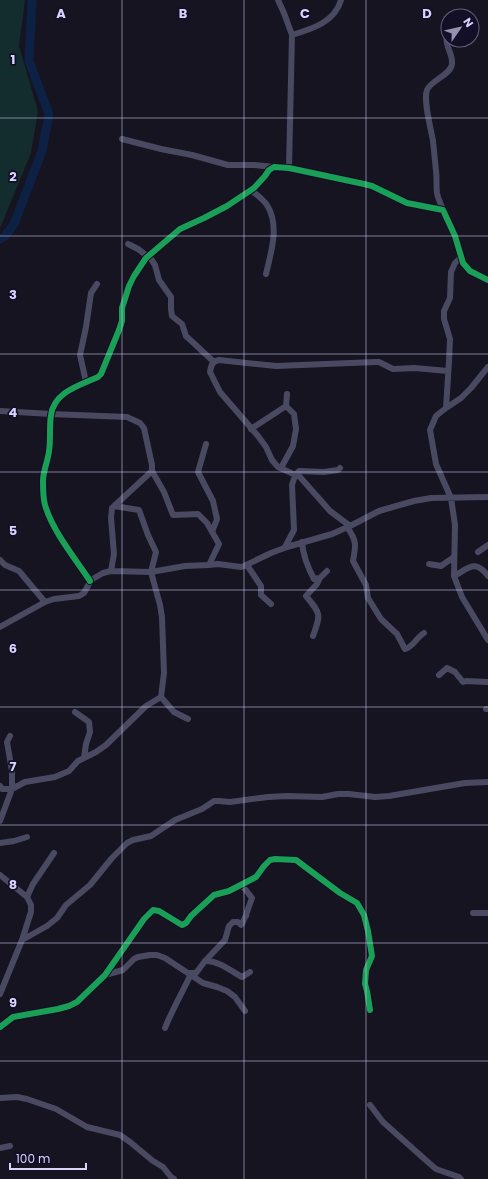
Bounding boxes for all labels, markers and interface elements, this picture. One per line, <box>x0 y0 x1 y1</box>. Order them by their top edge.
text: A <box>56 4 66 23</box>
text: B <box>179 4 188 23</box>
text: C <box>300 4 310 23</box>
text: D <box>422 4 432 23</box>
north arrow <box>440 8 480 48</box>
text: N <box>459 15 477 30</box>
text: 1 <box>11 50 15 69</box>
text: 2 <box>9 167 17 186</box>
text: 3 <box>9 285 17 304</box>
text: 4 <box>9 403 18 422</box>
text: 5 <box>9 521 17 540</box>
text: 6 <box>9 639 17 658</box>
text: 7 <box>10 757 17 776</box>
text: 8 <box>9 875 17 894</box>
text: 9 <box>9 993 17 1012</box>
scale bar <box>10 1145 86 1171</box>
text: 100 m <box>16 1150 50 1167</box>

